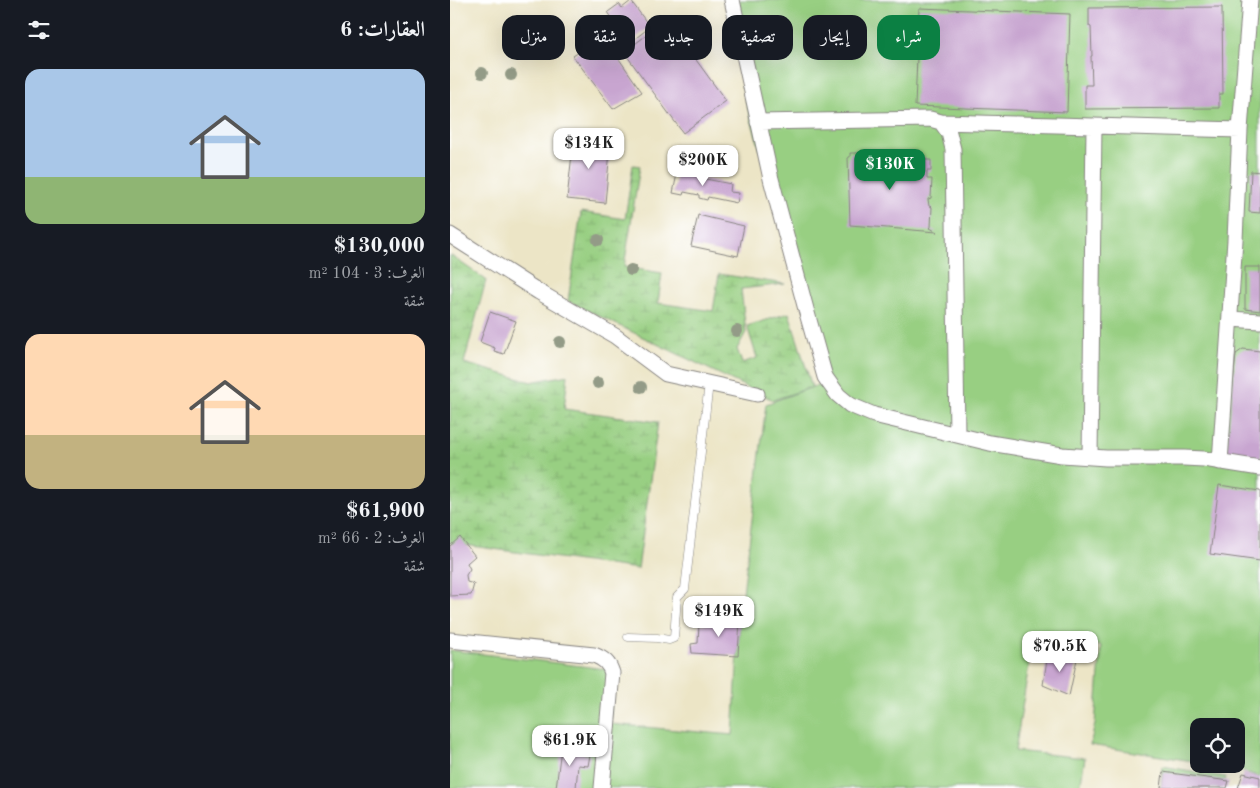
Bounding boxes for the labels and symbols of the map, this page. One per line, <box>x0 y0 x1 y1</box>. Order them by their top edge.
pin: $134K <box>554 128 624 170</box>
pin: $200K <box>668 144 738 187</box>
pin: $130K <box>855 148 925 191</box>
pin: $149K <box>684 596 754 638</box>
pin: $70.5K <box>1019 630 1101 673</box>
pin: $61.9K <box>529 724 611 767</box>

